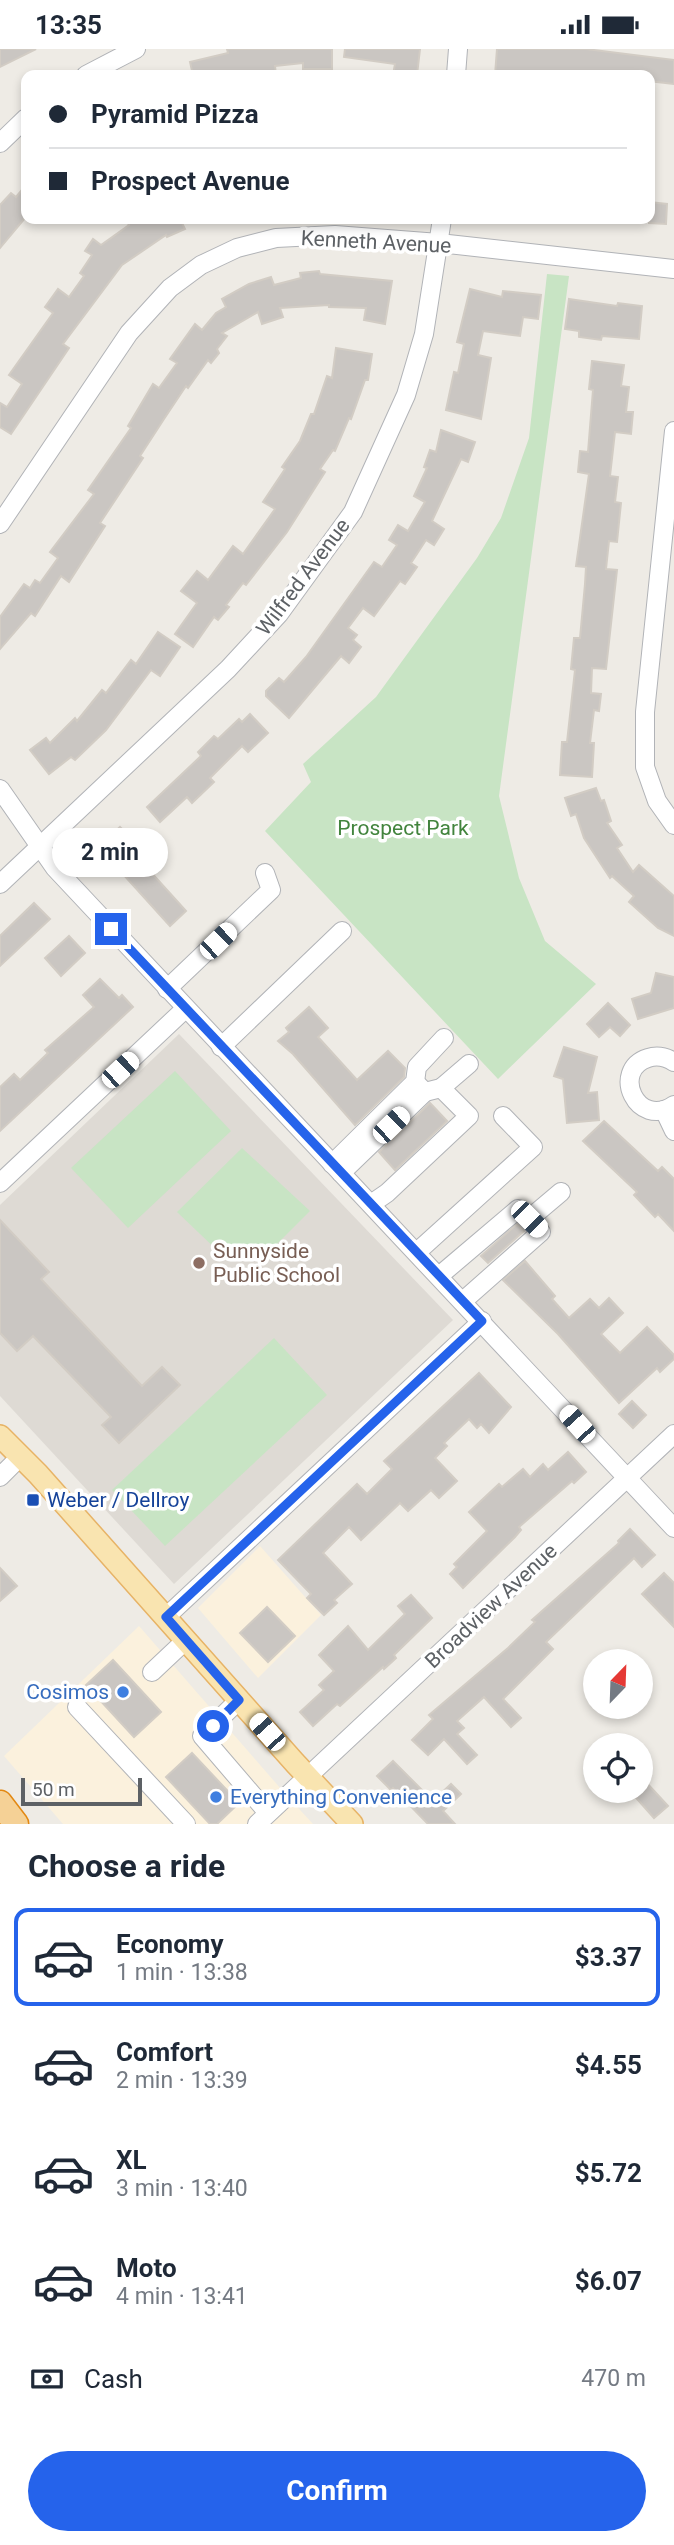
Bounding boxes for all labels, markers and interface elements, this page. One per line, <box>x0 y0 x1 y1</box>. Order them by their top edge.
text: 13:35 <box>35 10 102 40</box>
text: Pyramid Pizza <box>91 99 259 129</box>
text: Prospect Avenue <box>91 166 289 196</box>
street label: Kenneth Avenue <box>300 226 452 258</box>
street label: Wilfred Avenue <box>251 514 355 640</box>
park label: Prospect Park <box>337 816 469 840</box>
callout: 2 min <box>53 827 169 877</box>
text: 2 min <box>81 839 139 866</box>
route end <box>95 913 127 945</box>
car <box>196 919 241 963</box>
car <box>98 1048 143 1092</box>
car <box>369 1103 414 1147</box>
car <box>507 1197 552 1241</box>
place label: Sunnyside Public School <box>213 1239 340 1287</box>
marker: Sunnyside Public School <box>191 1255 207 1271</box>
car <box>556 1401 599 1447</box>
place label: Weber / Dellroy <box>47 1488 189 1512</box>
marker: Weber / Dellroy <box>25 1492 41 1508</box>
street label: Broadview Avenue <box>420 1539 562 1673</box>
north arrow <box>583 1649 653 1719</box>
map controls <box>583 1649 653 1803</box>
place label: Cosimos <box>26 1680 109 1704</box>
marker: Cosimos <box>115 1684 131 1700</box>
car <box>246 1709 289 1755</box>
route start <box>197 1710 229 1742</box>
button: locate <box>583 1733 653 1803</box>
scale bar <box>21 1775 142 1807</box>
text: 50 m <box>32 1778 75 1801</box>
place label: Everything Convenience <box>230 1785 452 1809</box>
marker: Everything Convenience <box>208 1789 224 1805</box>
text: Choose a ride <box>28 1847 225 1885</box>
icon: car <box>32 1926 95 1989</box>
text: Economy <box>116 1929 223 1959</box>
text: $3.37 <box>575 1942 642 1972</box>
text: 1 min · 13:38 <box>116 1959 248 1986</box>
icon: car <box>32 2034 95 2097</box>
text: Comfort <box>116 2037 213 2067</box>
text: $4.55 <box>575 2050 642 2080</box>
text: 2 min · 13:39 <box>116 2067 248 2094</box>
icon: car <box>32 2142 95 2205</box>
text: XL <box>116 2145 147 2175</box>
text: $5.72 <box>575 2158 642 2188</box>
text: 3 min · 13:40 <box>116 2175 248 2202</box>
icon: car <box>32 2250 95 2313</box>
text: Moto <box>116 2253 177 2283</box>
text: $6.07 <box>575 2266 642 2296</box>
text: 4 min · 13:41 <box>116 2283 248 2310</box>
icon: cash <box>28 2360 66 2398</box>
text: Cash <box>84 2364 143 2394</box>
text: 470 m <box>581 2365 646 2392</box>
button: Confirm <box>28 2451 646 2531</box>

